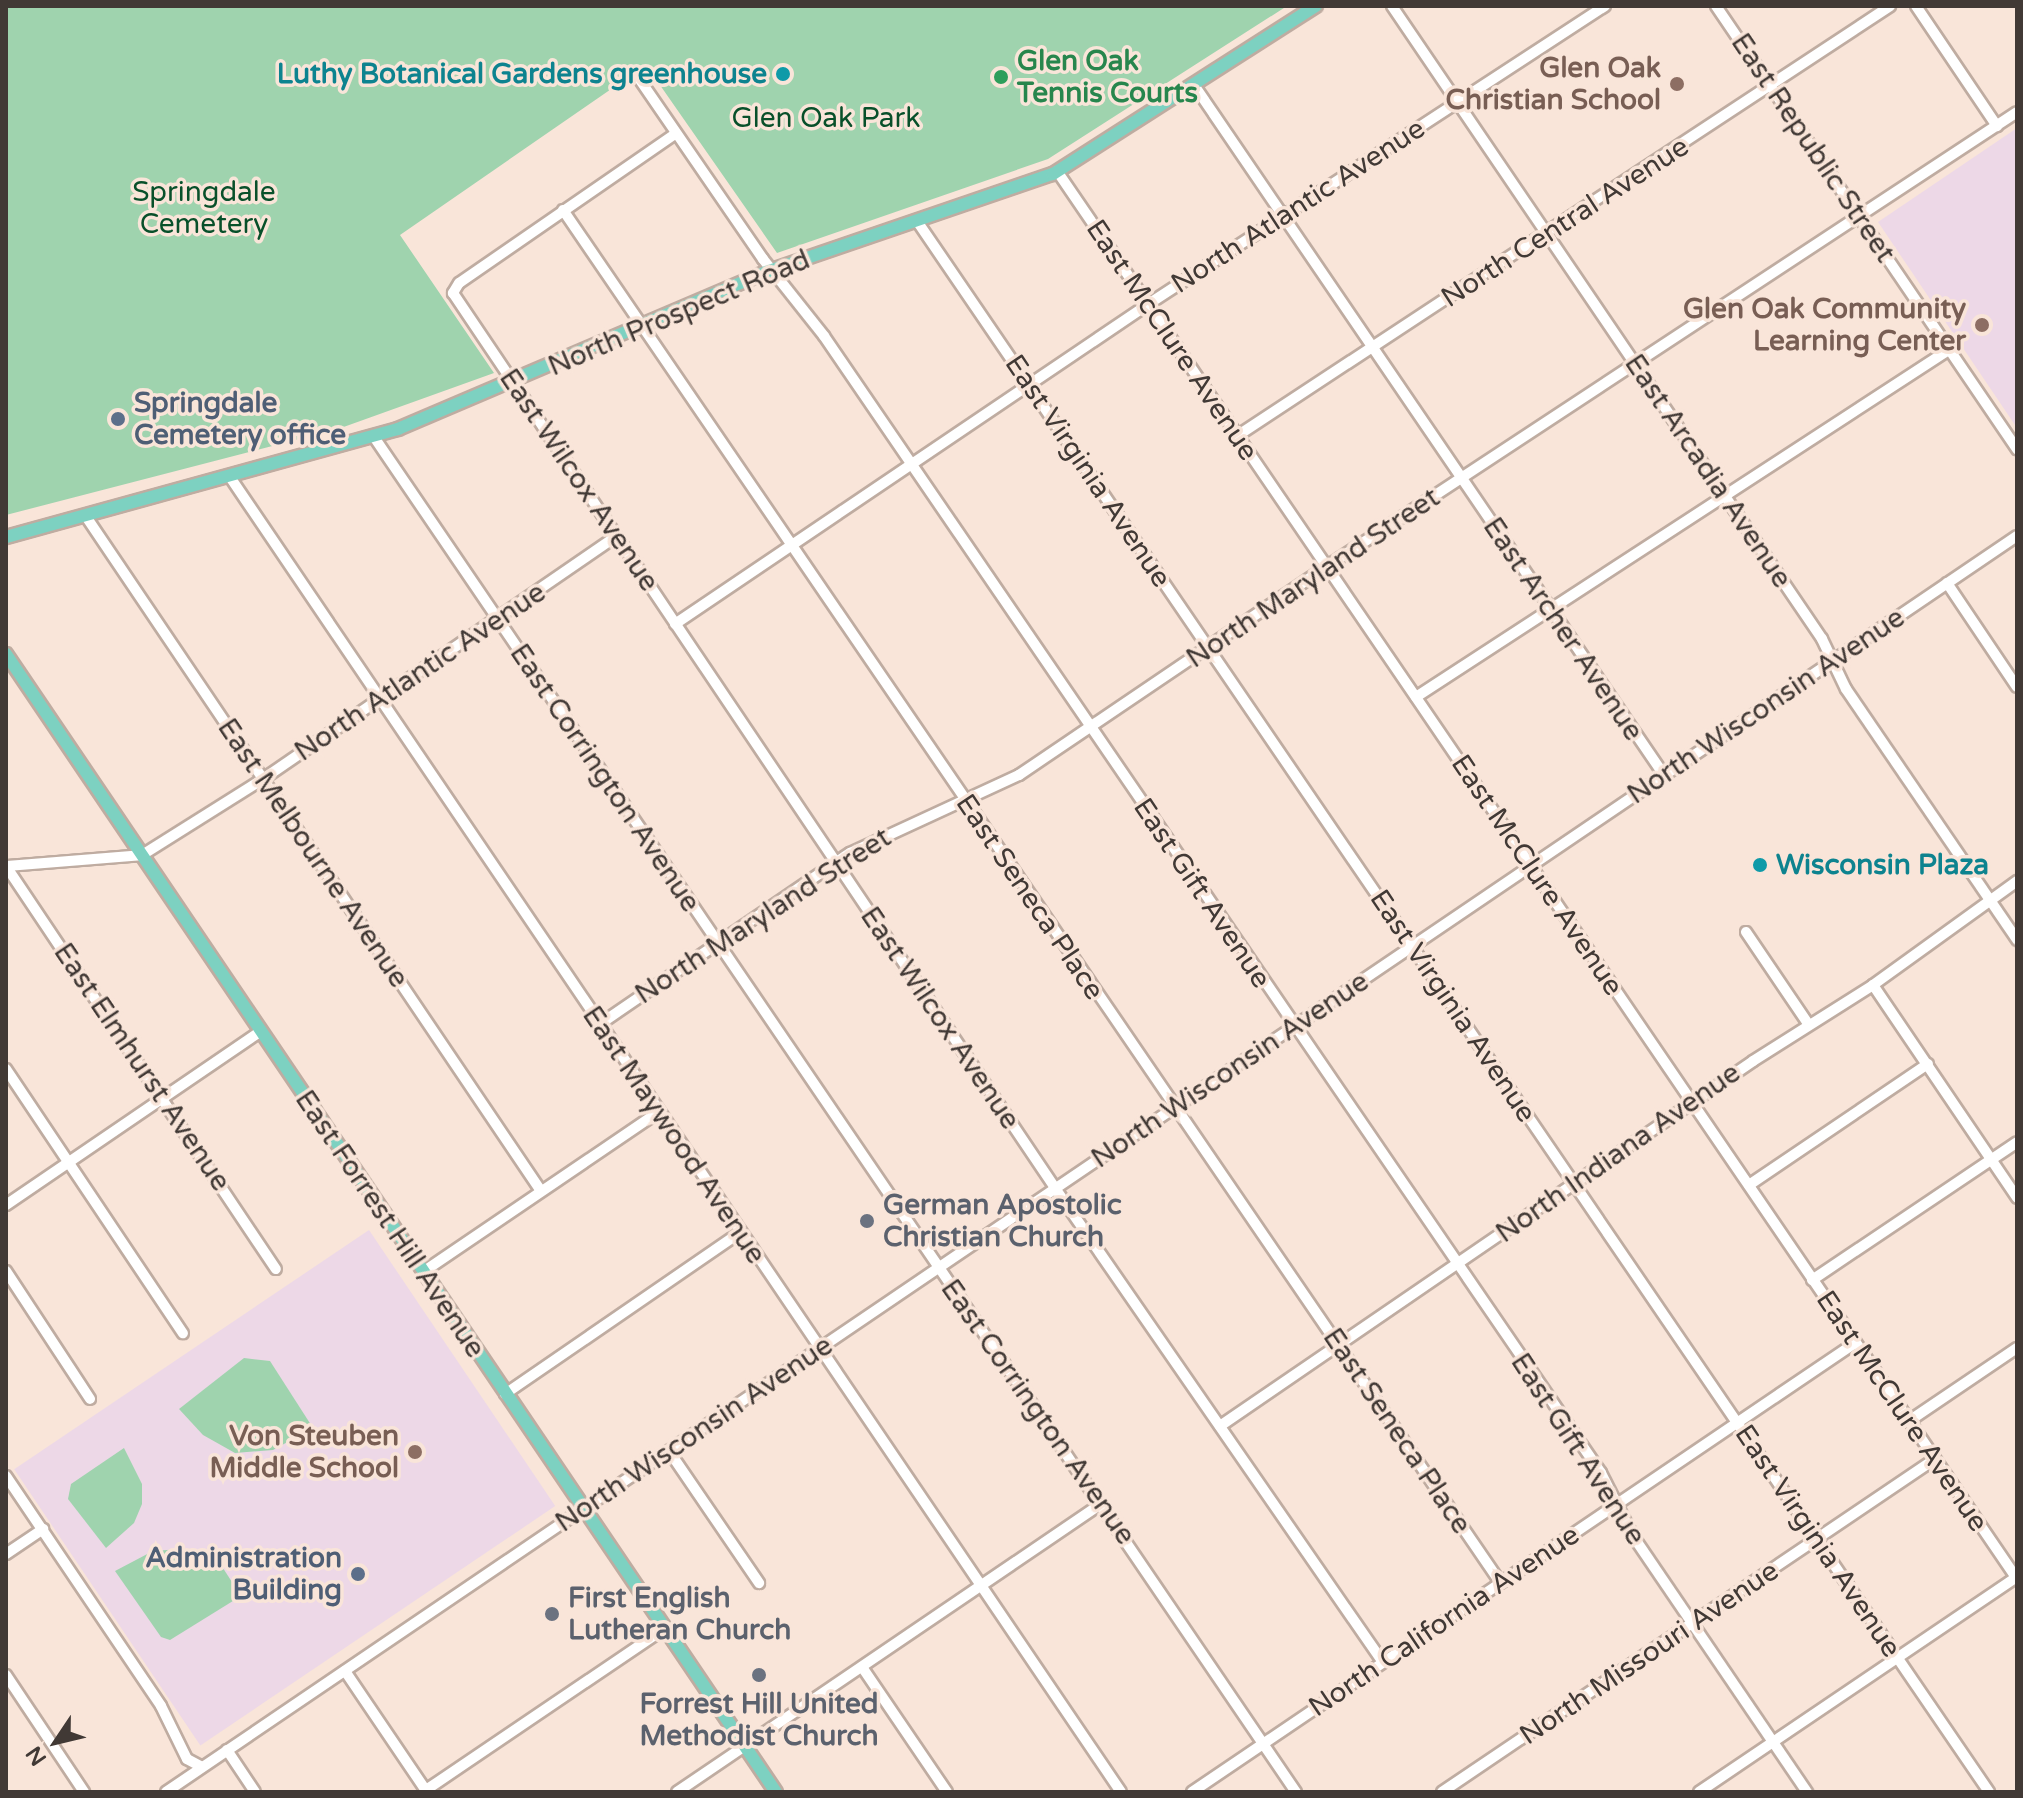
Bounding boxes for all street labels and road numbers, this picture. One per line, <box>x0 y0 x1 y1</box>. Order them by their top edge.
street label: East Republic Street <box>1724 27 1902 269</box>
street label: North Atlantic Avenue <box>1165 111 1431 301</box>
street label: North Central Avenue <box>1435 129 1695 315</box>
street label: East McClure Avenue <box>1079 213 1265 467</box>
street label: North Prospect Road <box>543 243 815 383</box>
street label: East Virginia Avenue <box>998 348 1178 594</box>
street label: East Arcadia Avenue <box>1617 348 1799 594</box>
street label: East Wilcox Avenue <box>492 363 666 597</box>
street label: North Maryland Street <box>1180 481 1446 675</box>
street label: East Archer Avenue <box>1476 511 1650 747</box>
street label: North Atlantic Avenue <box>288 576 552 768</box>
street label: North Wisconsin Avenue <box>1621 601 1911 811</box>
street label: East Corrington Avenue <box>503 638 707 918</box>
street label: East Melbourne Avenue <box>210 712 416 994</box>
street label: East McClure Avenue <box>1444 748 1630 1002</box>
street label: East Seneca Place <box>949 788 1111 1006</box>
street label: East Gift Avenue <box>1126 792 1278 994</box>
street label: North Maryland Street <box>629 821 897 1011</box>
street label: East Virginia Avenue <box>1363 883 1543 1129</box>
street label: East Wilcox Avenue <box>853 901 1027 1135</box>
street label: East Elmhurst Avenue <box>47 937 237 1197</box>
street label: North Wisconsin Avenue <box>1085 965 1375 1175</box>
street label: East Maywood Avenue <box>575 1000 773 1270</box>
street label: North Indiana Avenue <box>1489 1056 1747 1250</box>
street label: East Forrest Hill Avenue <box>288 1084 492 1364</box>
street label: East Corrington Avenue <box>934 1273 1142 1551</box>
street label: East McClure Avenue <box>1809 1284 1995 1538</box>
street label: East Seneca Place <box>1316 1322 1478 1540</box>
street label: North Wisconsin Avenue <box>549 1329 839 1539</box>
street label: East Gift Avenue <box>1504 1347 1652 1551</box>
street label: East Virginia Avenue <box>1728 1418 1908 1664</box>
street label: North California Avenue <box>1302 1518 1586 1724</box>
street label: North Missouri Avenue <box>1513 1554 1785 1752</box>

